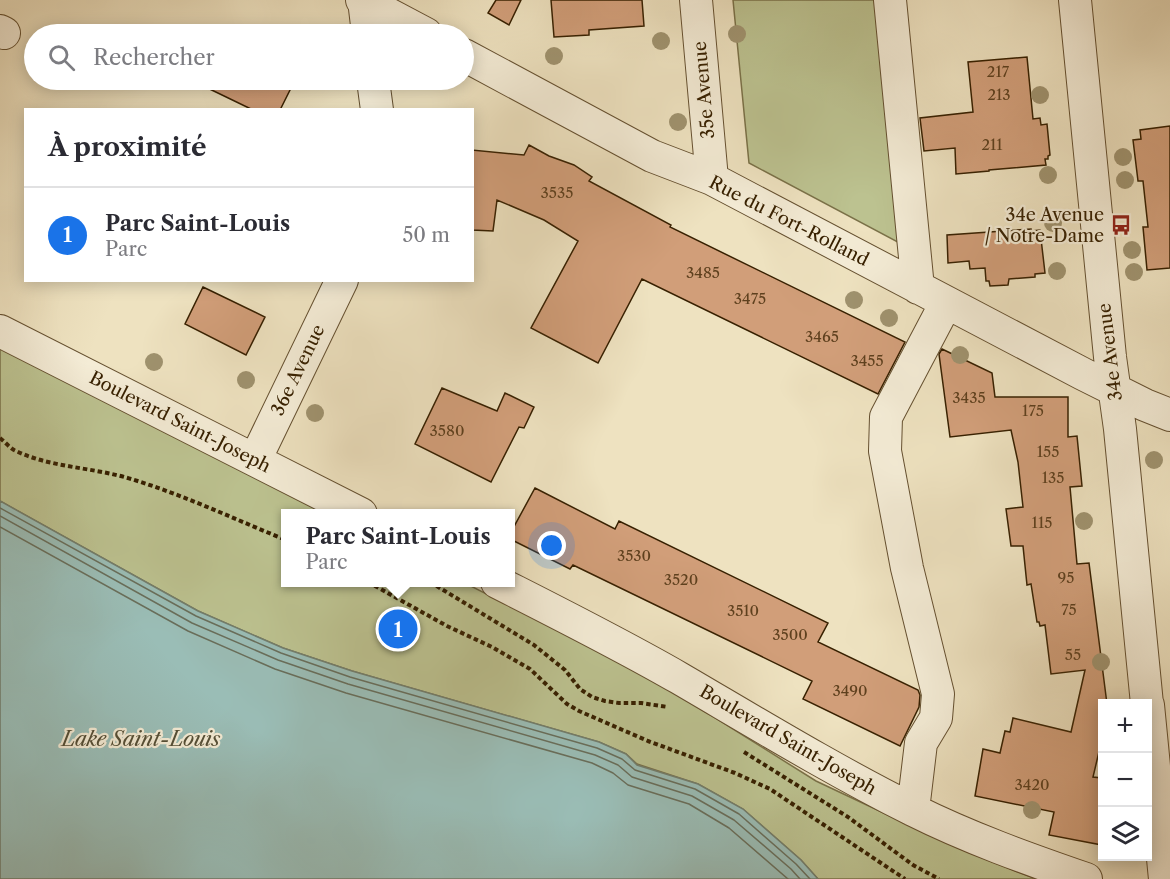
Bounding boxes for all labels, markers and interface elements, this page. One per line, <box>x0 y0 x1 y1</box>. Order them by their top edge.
search box <box>24 24 474 90</box>
street label: 35e Avenue <box>689 40 719 140</box>
icon: search <box>45 41 78 74</box>
text: Rechercher <box>93 44 215 71</box>
house number: 217 <box>987 62 1010 81</box>
house number: 213 <box>987 85 1011 104</box>
text: À proximité <box>48 131 207 163</box>
house number: 211 <box>981 135 1003 154</box>
street label: Rue du Fort-Rolland <box>705 171 873 271</box>
house number: 3535 <box>541 183 573 202</box>
place label: 34e Avenue / Notre-Dame <box>984 204 1104 247</box>
text: Parc Saint-Louis <box>105 210 290 237</box>
bus stop icon: 34e Avenue / Notre-Dame <box>1109 213 1133 237</box>
text: 1 <box>63 223 72 247</box>
text: 50 m <box>403 223 450 247</box>
text: Parc <box>105 237 147 261</box>
house number: 3485 <box>686 263 720 282</box>
house number: 3475 <box>734 289 766 308</box>
street label: 34e Avenue <box>1093 302 1127 402</box>
street label: 36e Avenue <box>267 321 329 419</box>
house number: 3465 <box>805 327 839 346</box>
house number: 3455 <box>850 351 884 370</box>
street label: Boulevard Saint-Joseph <box>86 367 274 477</box>
house number: 3435 <box>952 388 986 407</box>
house number: 175 <box>1022 401 1044 420</box>
house number: 3580 <box>430 421 464 440</box>
house number: 155 <box>1037 442 1059 461</box>
house number: 135 <box>1042 468 1064 487</box>
popup <box>281 509 515 587</box>
house number: 115 <box>1032 513 1052 532</box>
text: Parc Saint-Louis <box>305 523 491 550</box>
your location <box>537 531 566 560</box>
house number: 3530 <box>617 546 651 565</box>
text: Parc <box>305 550 348 574</box>
house number: 95 <box>1058 568 1074 587</box>
house number: 3520 <box>664 570 698 589</box>
house number: 75 <box>1061 600 1077 619</box>
house number: 3510 <box>727 601 759 620</box>
pin: 1 <box>378 606 418 652</box>
house number: 3500 <box>772 625 808 644</box>
house number: 55 <box>1065 645 1081 664</box>
street label: Boulevard Saint-Joseph <box>696 680 880 800</box>
house number: 3490 <box>832 681 868 700</box>
map controls <box>1098 699 1152 861</box>
button: + <box>1098 699 1152 753</box>
water label: Lake Saint-Louis <box>60 727 220 751</box>
button: − <box>1098 753 1152 807</box>
house number: 3420 <box>1014 775 1050 794</box>
button: layers <box>1098 807 1152 861</box>

